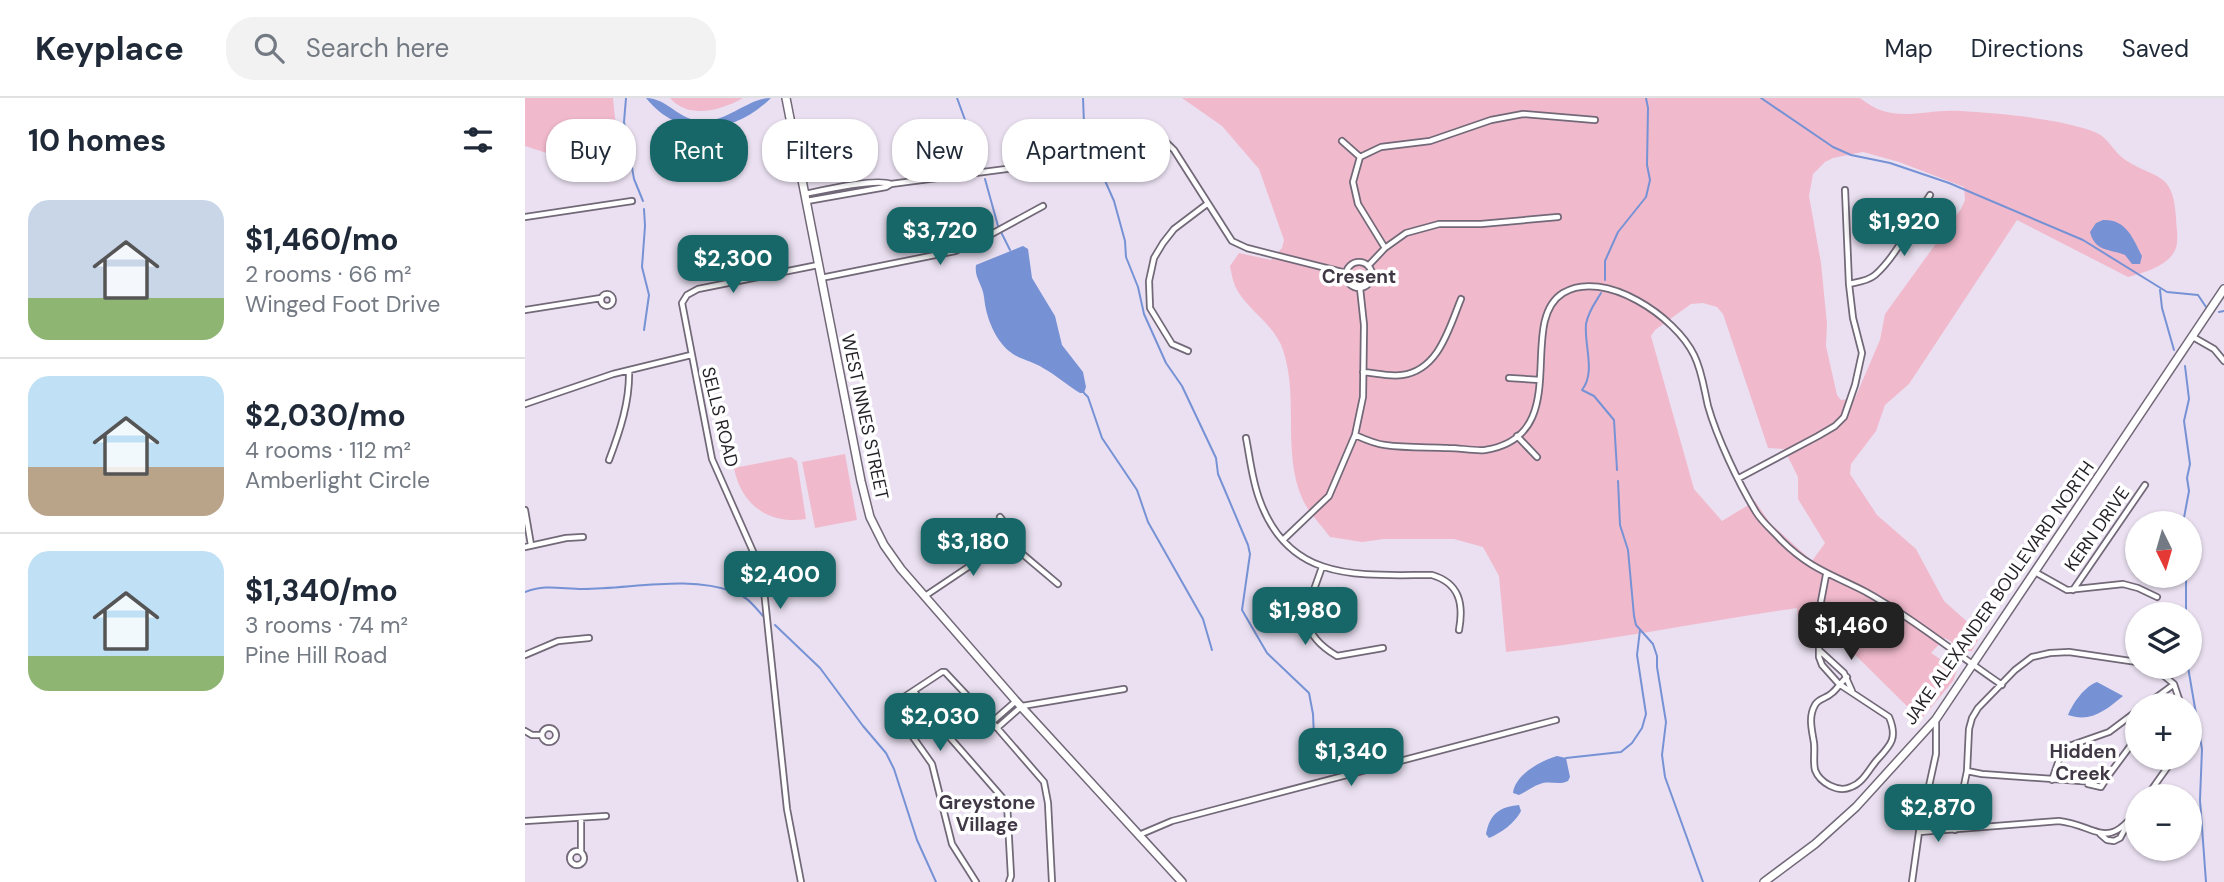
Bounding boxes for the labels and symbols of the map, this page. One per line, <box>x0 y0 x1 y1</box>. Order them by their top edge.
pin: $1,920 <box>1847 198 1961 258</box>
pin: $3,720 <box>883 208 997 267</box>
pin: $2,300 <box>676 236 790 295</box>
district label: Cresent <box>1322 264 1396 289</box>
street label: WEST INNES STREET <box>836 332 894 502</box>
street label: SELLS ROAD <box>696 364 744 470</box>
street label: JAKE ALEXANDER BOULEVARD NORTH <box>1898 456 2100 730</box>
street label: KERN DRIVE <box>2059 482 2135 576</box>
north arrow <box>2125 511 2201 588</box>
pin: $3,180 <box>916 518 1030 578</box>
pin: $2,400 <box>723 552 837 611</box>
pin: $1,980 <box>1248 588 1362 647</box>
pin: $1,460 <box>1794 602 1908 662</box>
pin: $2,030 <box>883 694 997 753</box>
pin: $1,340 <box>1294 728 1408 788</box>
district label: Hidden Creek <box>2050 739 2116 786</box>
pin: $2,870 <box>1881 784 1995 844</box>
district label: Greystone Village <box>939 790 1035 837</box>

